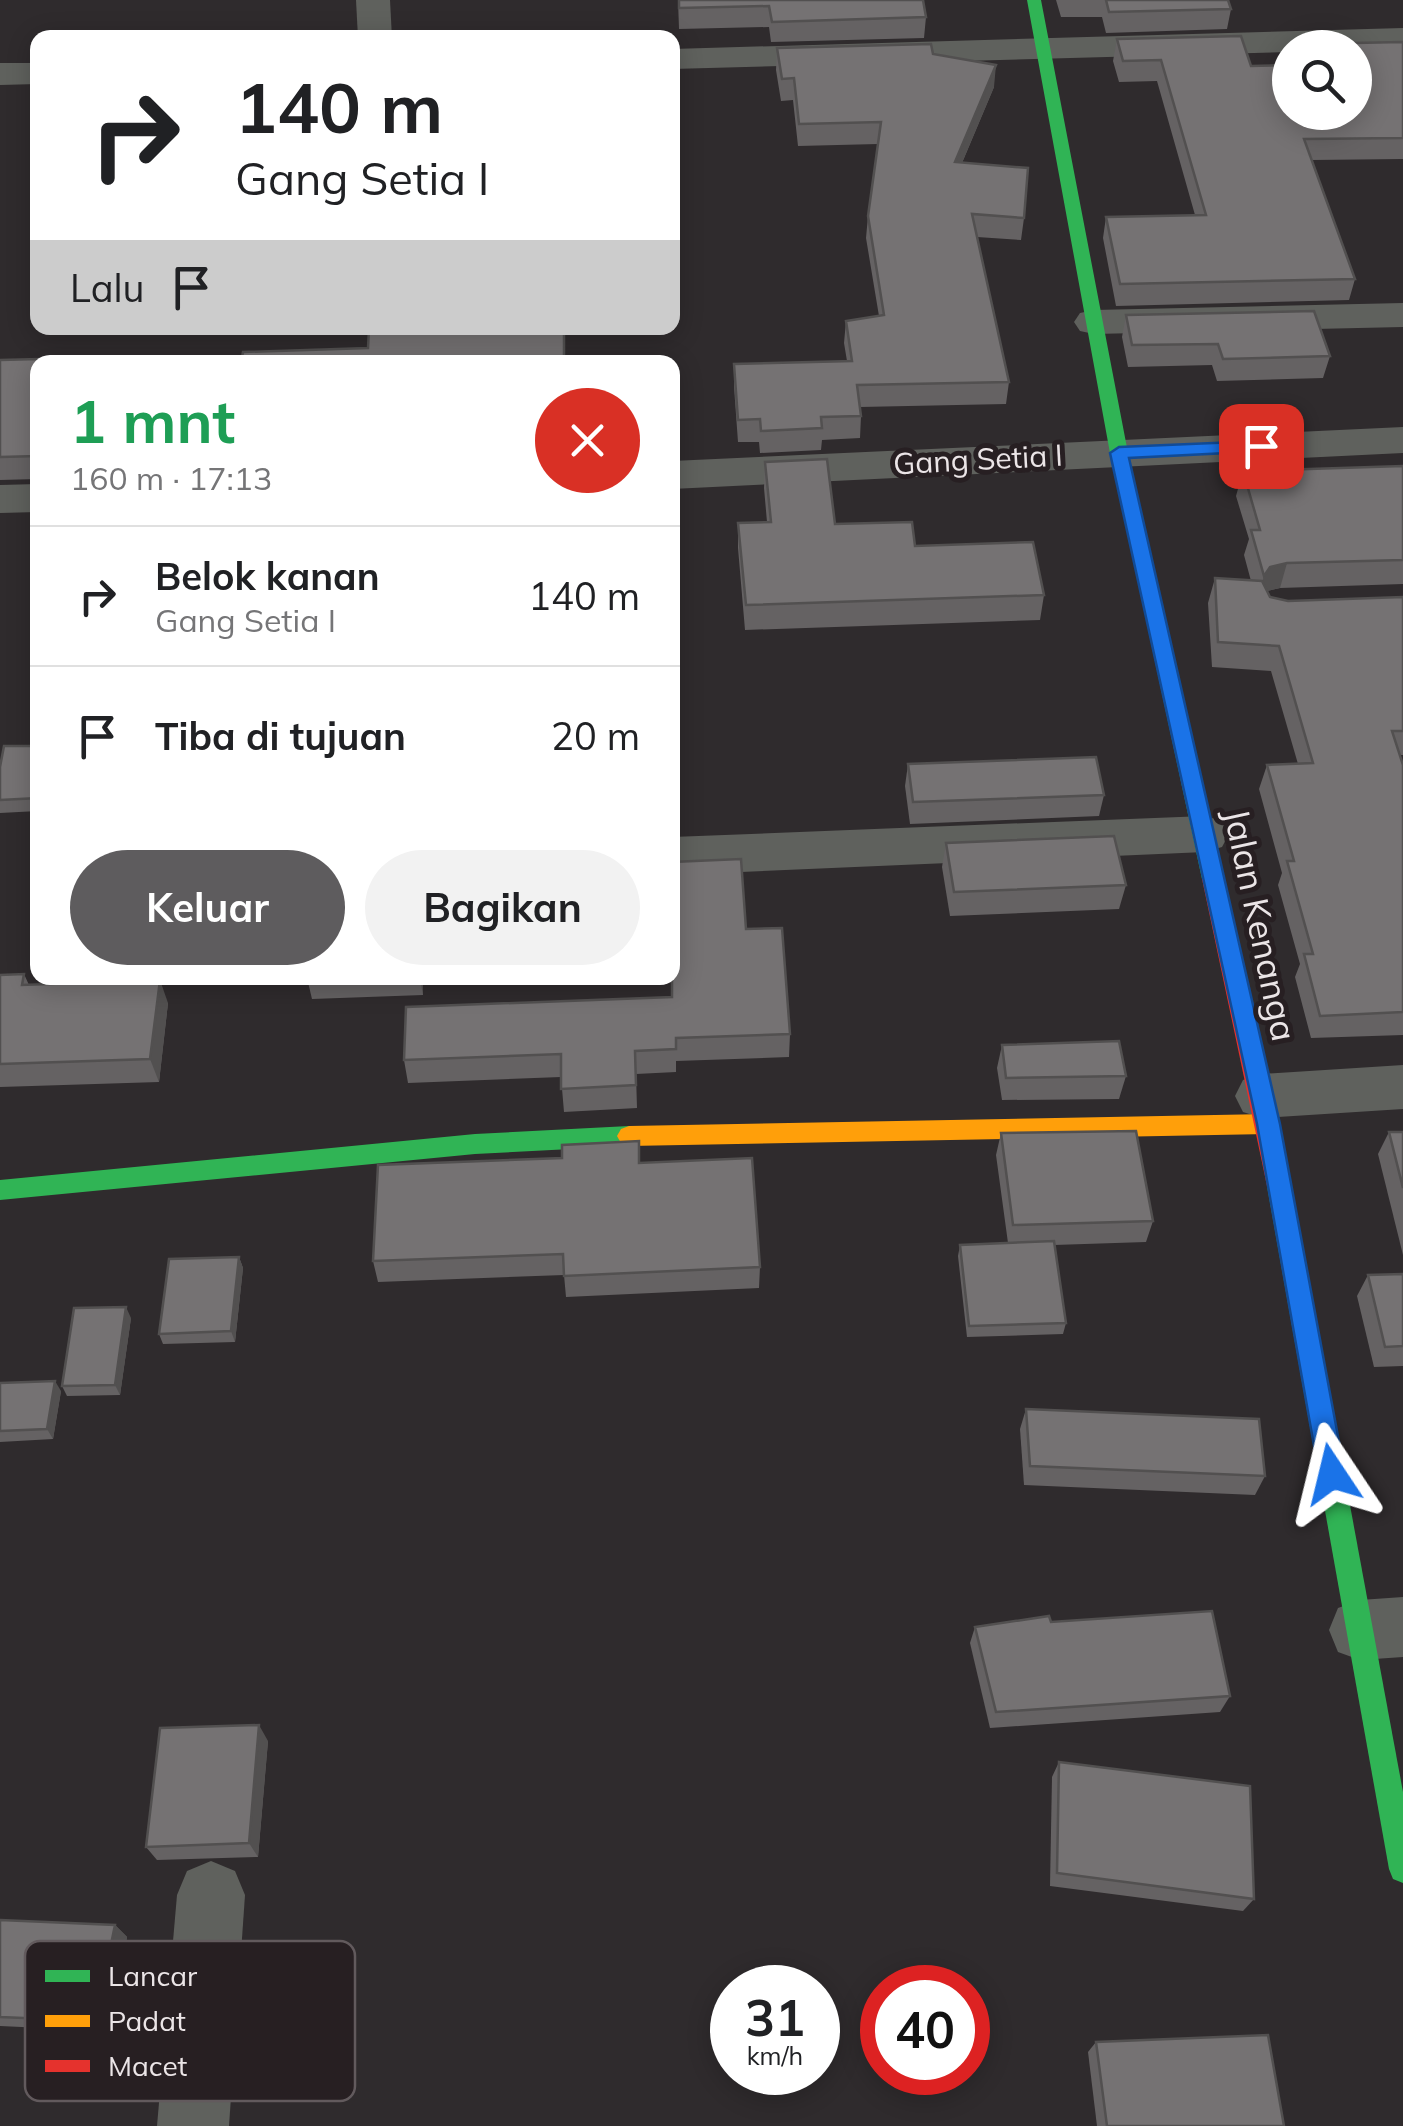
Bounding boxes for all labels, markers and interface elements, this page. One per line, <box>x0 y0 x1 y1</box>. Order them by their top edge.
map controls <box>1272 30 1372 130</box>
button: search <box>1272 30 1372 130</box>
text: 140 m <box>235 63 443 151</box>
icon: right <box>70 70 200 200</box>
text: Gang Setia I <box>235 150 490 206</box>
icon: arrive <box>164 260 219 315</box>
text: Lalu <box>70 264 144 312</box>
text: 1 mnt <box>70 383 235 458</box>
button: close <box>535 388 640 493</box>
pin <box>1219 404 1304 489</box>
icon: arrive <box>1234 419 1289 474</box>
street label: Gang Setia I <box>892 436 1064 482</box>
text: 160 m · 17:13 <box>70 458 272 498</box>
text: Belok kanan <box>155 552 380 600</box>
icon: right <box>70 569 125 624</box>
text: 140 m <box>528 572 640 620</box>
text: Gang Setia I <box>155 600 336 640</box>
icon: arrive <box>70 709 125 764</box>
text: Tiba di tujuan <box>155 712 406 760</box>
text: 20 m <box>551 712 640 760</box>
street label: Jalan Kenanga <box>1215 805 1307 1045</box>
button: Keluar <box>70 850 345 965</box>
button: Bagikan <box>365 850 640 965</box>
position arrow <box>1280 1422 1384 1526</box>
legend <box>25 1941 355 2101</box>
text: Lancar <box>108 1958 198 1993</box>
speed limit sign: 40 <box>860 1965 990 2095</box>
text: 31 <box>745 1986 805 2049</box>
text: Padat <box>108 2003 186 2038</box>
text: km/h <box>747 2040 803 2071</box>
text: Macet <box>108 2048 188 2083</box>

